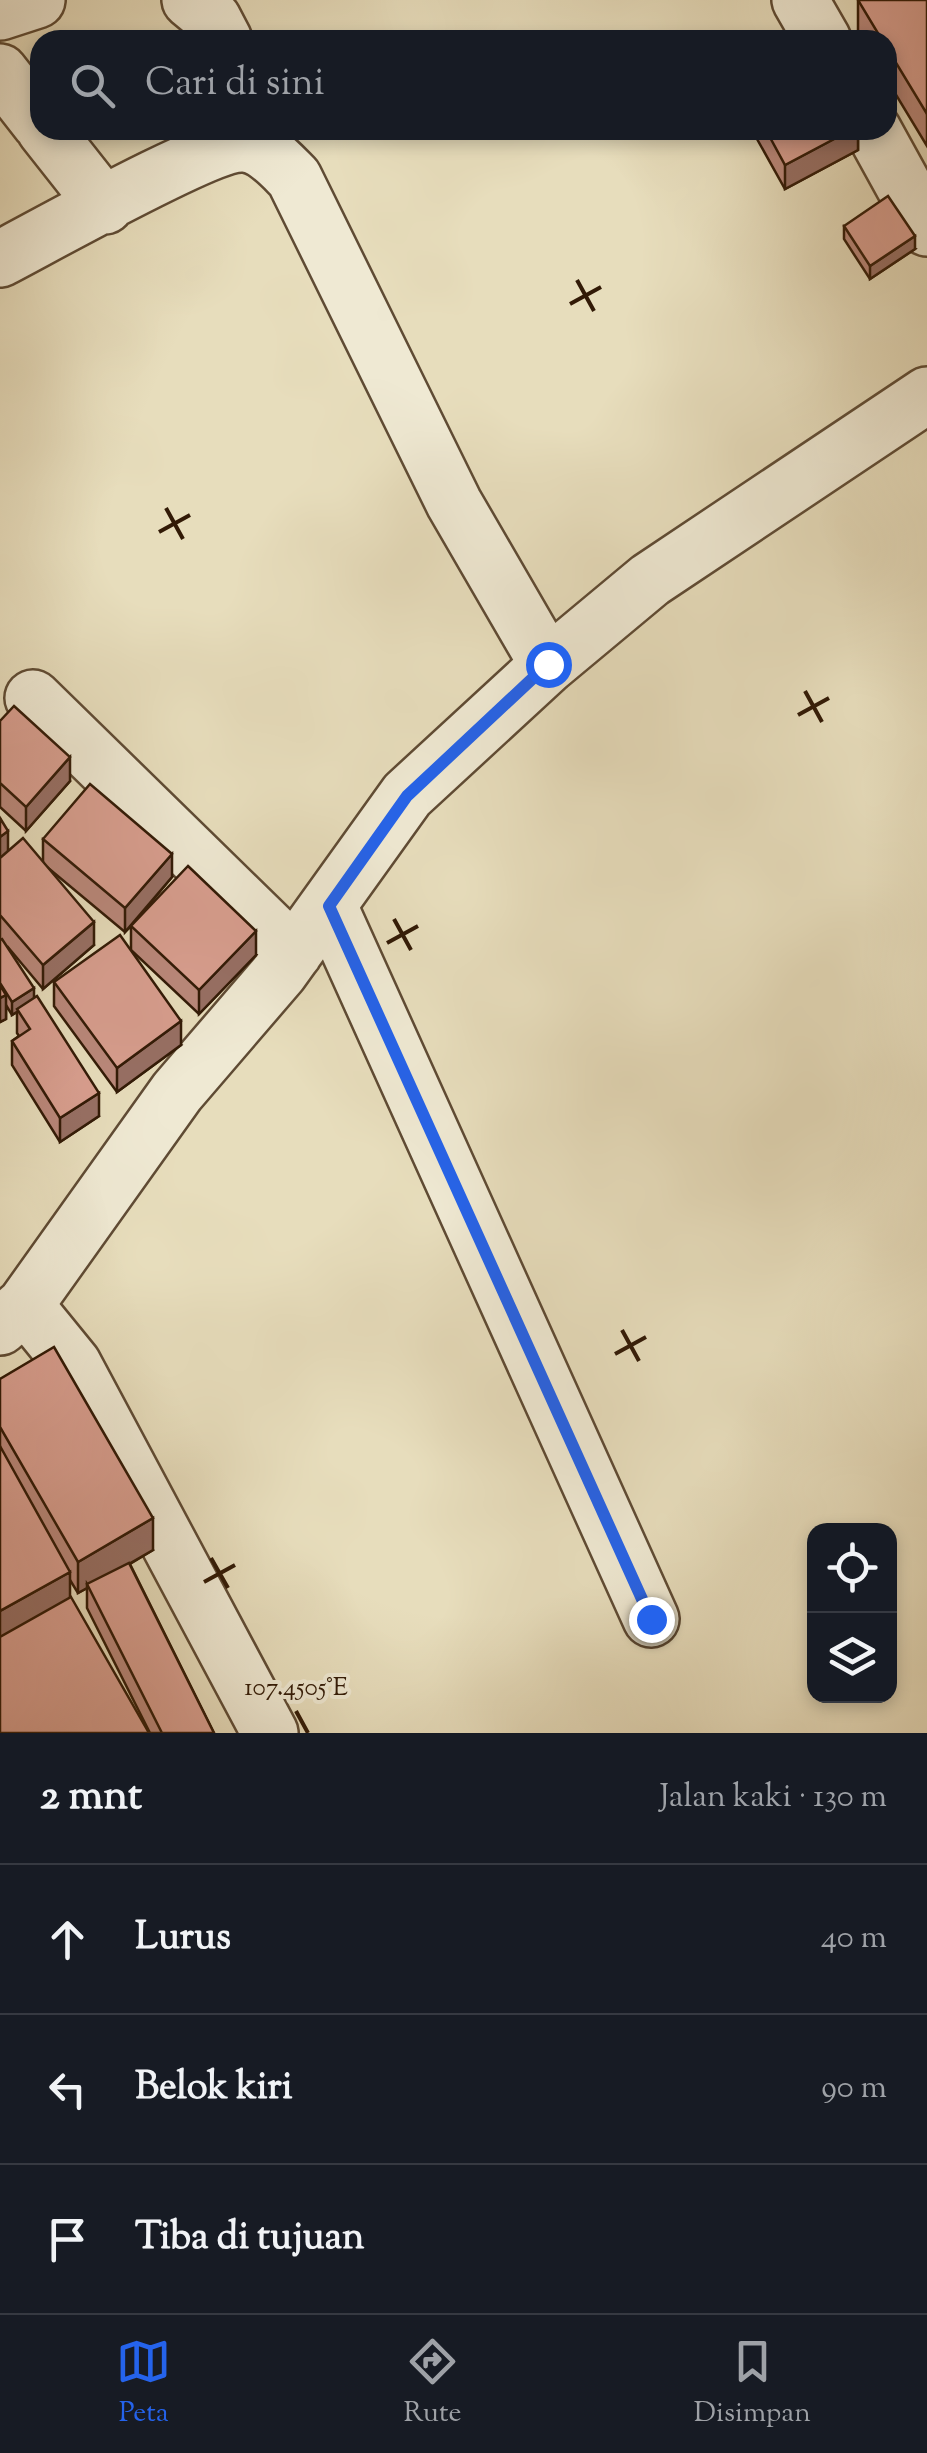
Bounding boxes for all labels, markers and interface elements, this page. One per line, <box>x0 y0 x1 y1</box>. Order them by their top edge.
search box <box>30 30 897 140</box>
icon: search <box>65 58 120 113</box>
text: Cari di sini <box>145 58 325 112</box>
route start <box>526 642 572 688</box>
map controls <box>807 1523 897 1703</box>
button: locate <box>807 1523 897 1613</box>
route end <box>629 1597 675 1643</box>
button: layers <box>807 1613 897 1703</box>
text: 107.4505°E <box>244 1671 348 1707</box>
text: 2 mnt <box>40 1768 142 1828</box>
text: Jalan kaki · 130 m <box>659 1775 887 1821</box>
icon: ahead <box>40 1912 95 1967</box>
text: Lurus <box>135 1912 231 1966</box>
text: 40 m <box>821 1916 887 1962</box>
icon: left <box>40 2062 95 2117</box>
text: Belok kiri <box>135 2062 292 2116</box>
text: 90 m <box>821 2066 887 2112</box>
icon: arrive <box>40 2212 95 2267</box>
text: Tiba di tujuan <box>135 2212 364 2266</box>
tab: Peta <box>116 2334 171 2434</box>
tab: Rute <box>403 2334 462 2434</box>
tab: Disimpan <box>694 2334 811 2434</box>

